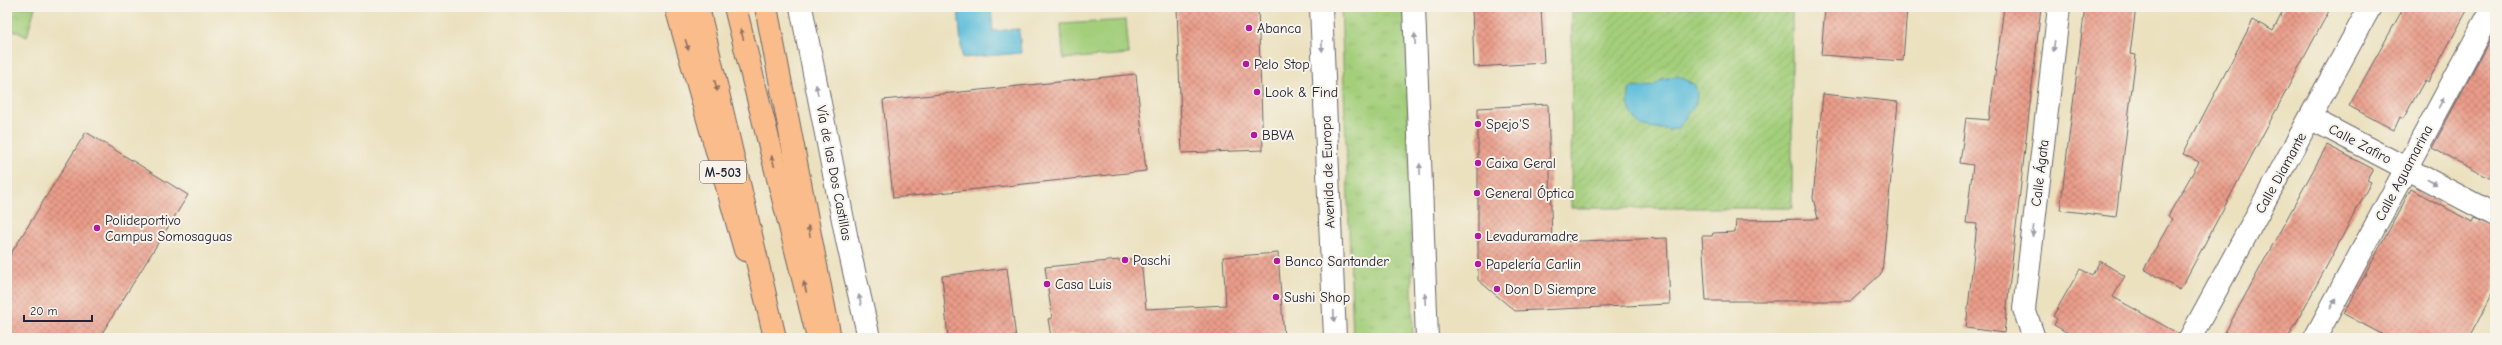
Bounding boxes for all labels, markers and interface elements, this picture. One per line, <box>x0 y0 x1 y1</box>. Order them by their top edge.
place label: Abanca <box>1257 20 1302 37</box>
marker: Abanca <box>1244 23 1254 33</box>
one-way arrow <box>738 28 744 41</box>
one-way arrow <box>1412 32 1418 45</box>
one-way arrow <box>684 39 690 51</box>
one-way arrow <box>1319 40 1326 52</box>
one-way arrow <box>2051 40 2057 52</box>
place label: Pelo Stop <box>1254 56 1310 73</box>
marker: Pelo Stop <box>1241 59 1251 69</box>
one-way arrow <box>714 80 720 92</box>
one-way arrow <box>814 84 820 96</box>
place label: Look & Find <box>1265 84 1338 101</box>
marker: Look & Find <box>1252 87 1262 97</box>
one-way arrow <box>2438 97 2445 109</box>
street label: Vía de las Dos Castillas <box>813 104 855 242</box>
street label: Avenida de Europa <box>1318 115 1338 229</box>
place label: Spejo'S <box>1486 116 1530 133</box>
marker: Spejo'S <box>1473 119 1483 129</box>
street label: Calle Zafiro <box>2326 120 2394 168</box>
street label: Calle Aguamarina <box>2372 122 2436 224</box>
place label: BBVA <box>1262 127 1294 144</box>
marker: BBVA <box>1249 130 1259 140</box>
street label: Calle Diamante <box>2252 130 2310 216</box>
street label: Calle Ágata <box>2027 139 2053 207</box>
one-way arrow <box>770 154 776 167</box>
place label: Caixa Geral <box>1486 155 1556 172</box>
marker: Caixa Geral <box>1473 158 1483 168</box>
road number: M-503 <box>700 161 746 183</box>
one-way arrow <box>1417 162 1423 175</box>
one-way arrow <box>2426 178 2438 185</box>
place label: General Óptica <box>1485 185 1575 202</box>
marker: General Óptica <box>1472 188 1482 198</box>
place label: Polideportivo Campus Somosaguas <box>105 212 232 245</box>
marker: Polideportivo Campus Somosaguas <box>92 223 102 233</box>
one-way arrow <box>2030 224 2036 237</box>
one-way arrow <box>806 225 812 237</box>
place label: Levaduramadre <box>1486 228 1578 245</box>
marker: Levaduramadre <box>1473 231 1483 241</box>
place label: Paschi <box>1133 252 1171 269</box>
place label: Banco Santander <box>1285 253 1389 270</box>
marker: Paschi <box>1120 255 1130 265</box>
marker: Banco Santander <box>1272 256 1282 266</box>
place label: Papelería Carlin <box>1486 256 1581 273</box>
marker: Papelería Carlin <box>1473 259 1483 269</box>
place label: Casa Luis <box>1055 276 1112 293</box>
marker: Casa Luis <box>1042 279 1052 289</box>
one-way arrow <box>802 280 808 292</box>
place label: Don D Siempre <box>1505 281 1596 298</box>
marker: Don D Siempre <box>1492 284 1502 294</box>
place label: Sushi Shop <box>1284 289 1350 306</box>
marker: Sushi Shop <box>1271 292 1281 302</box>
one-way arrow <box>1422 293 1429 305</box>
one-way arrow <box>857 294 863 306</box>
scale bar <box>24 297 92 323</box>
one-way arrow <box>2330 298 2336 310</box>
text: 20 m <box>30 304 58 318</box>
one-way arrow <box>1330 310 1337 322</box>

